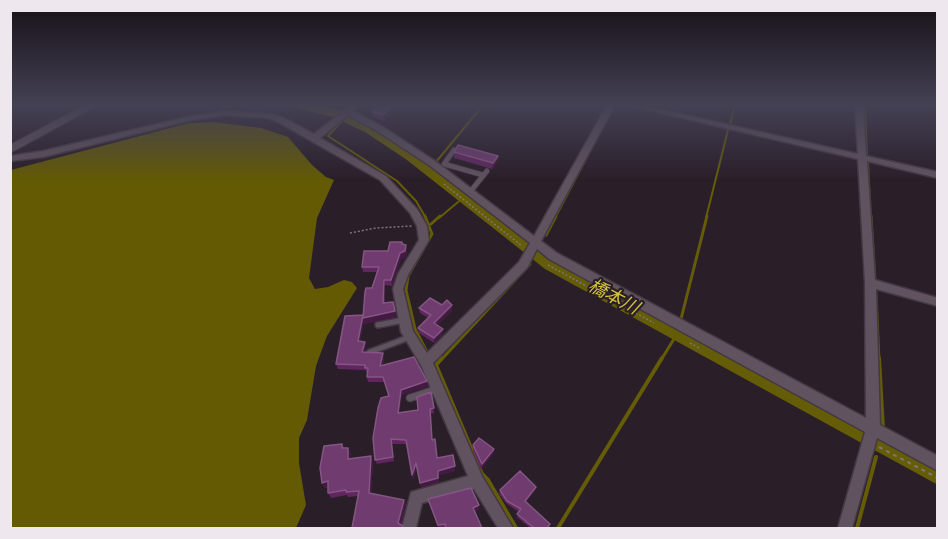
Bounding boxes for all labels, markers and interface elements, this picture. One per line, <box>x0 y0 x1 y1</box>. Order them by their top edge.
water label: 橋本川 <box>584 276 642 320</box>

